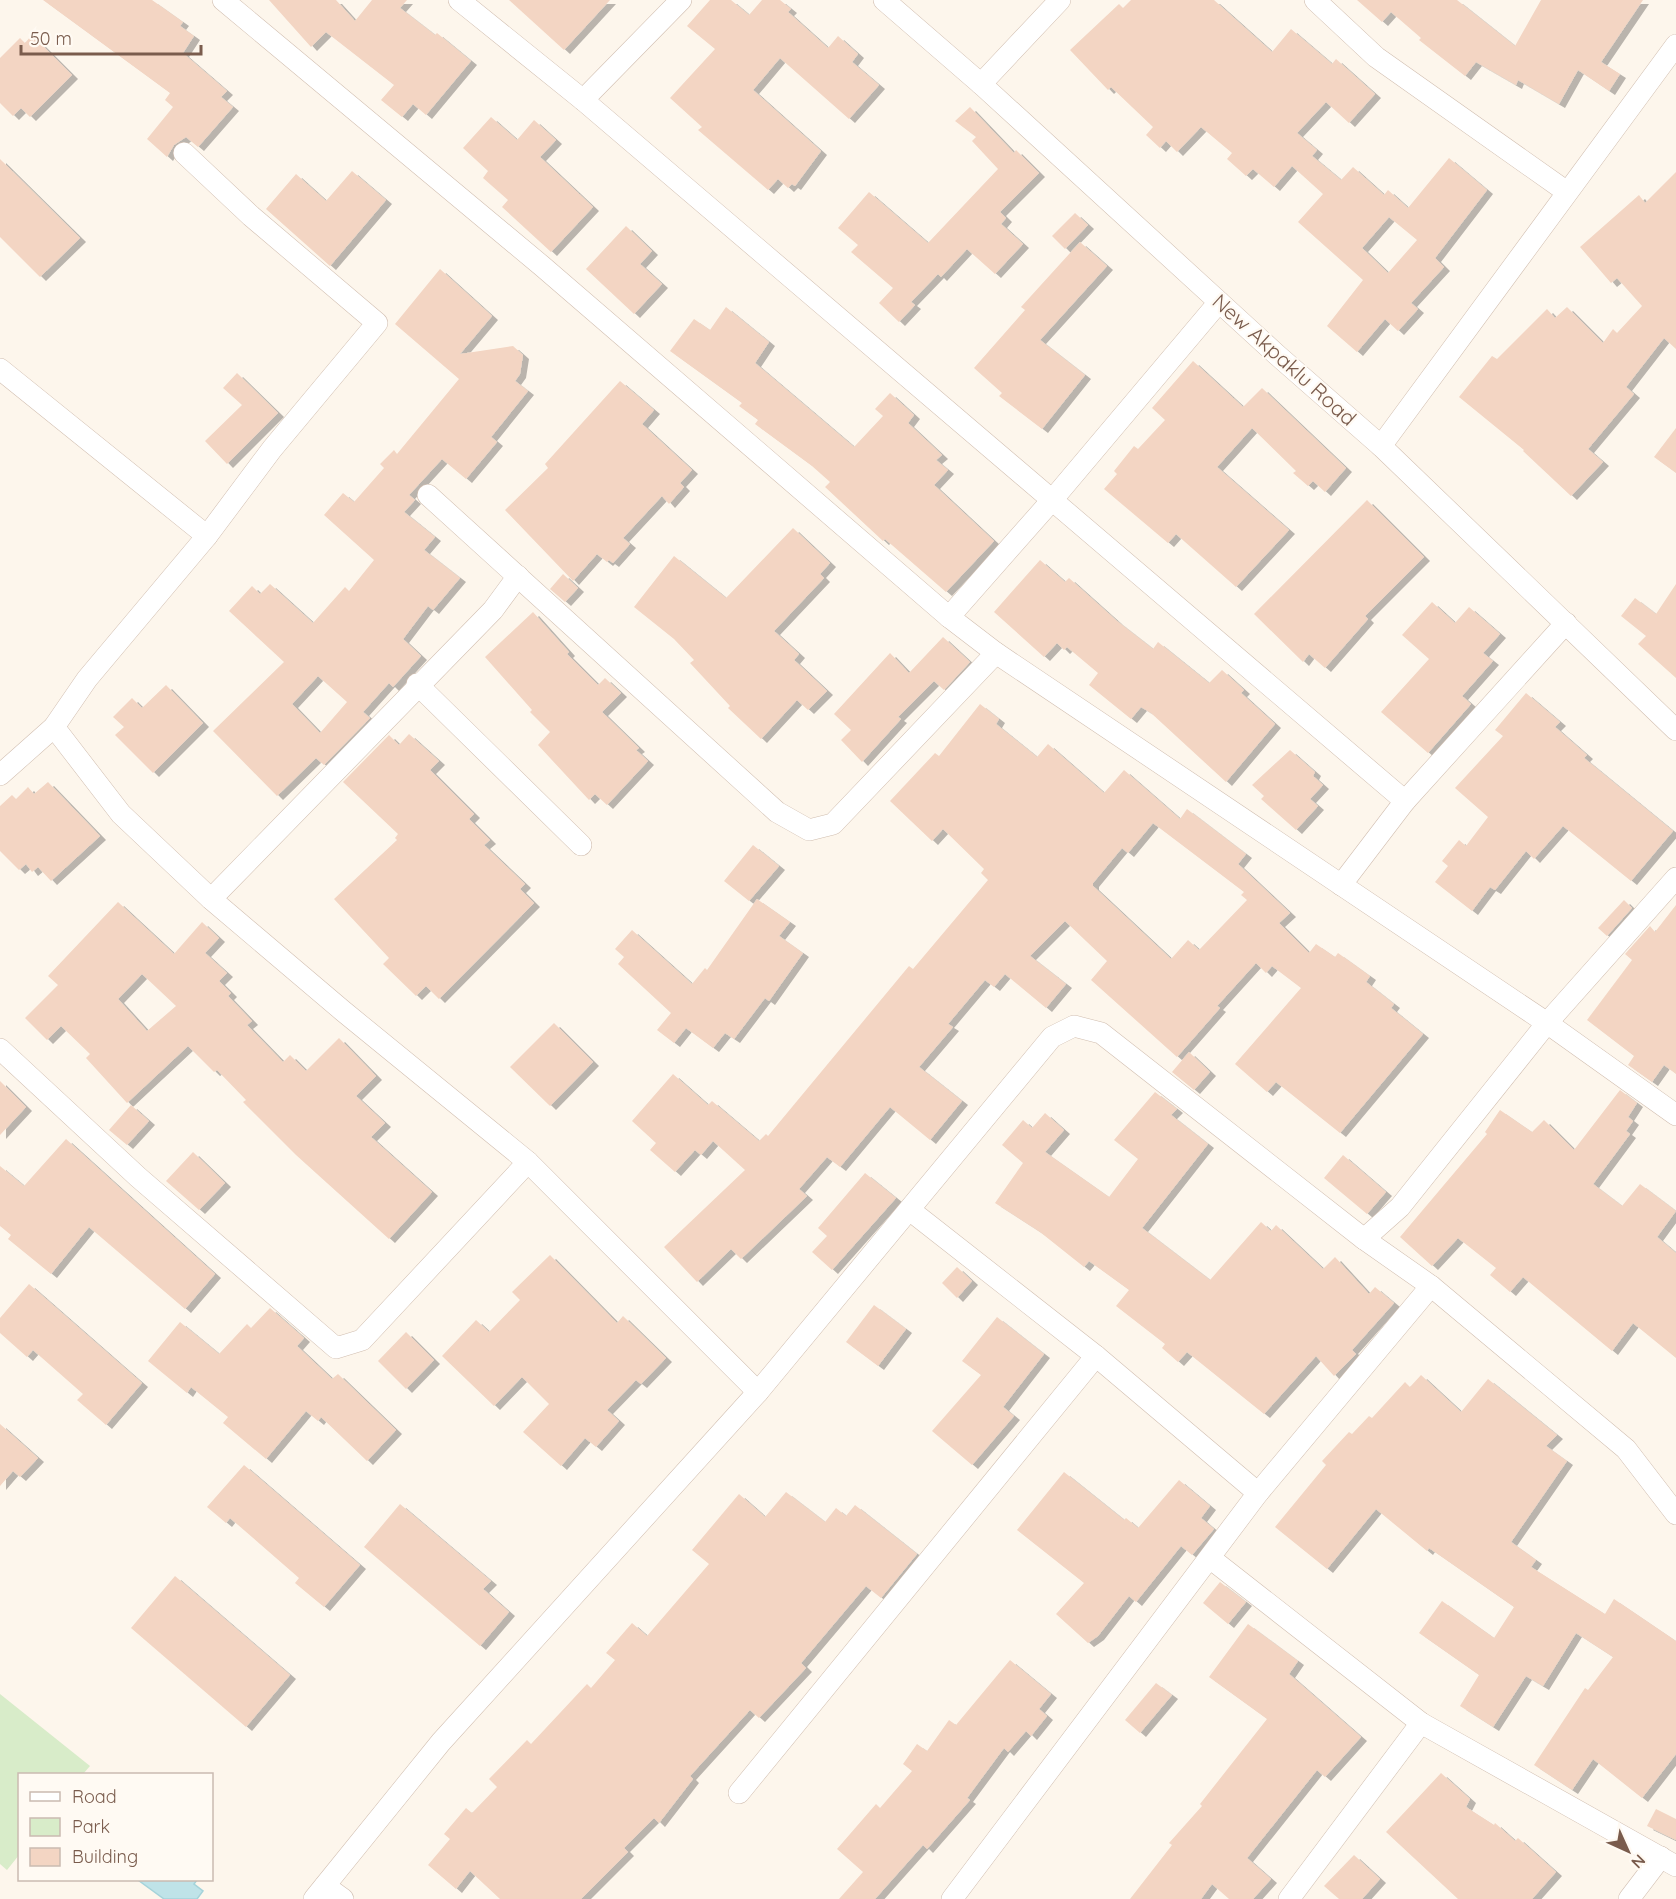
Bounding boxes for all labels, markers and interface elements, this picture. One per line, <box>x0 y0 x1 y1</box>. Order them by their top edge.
scale bar <box>21 18 201 56</box>
text: 50 m <box>30 27 72 50</box>
street label: New Akpaklu Road <box>1207 288 1362 431</box>
legend <box>18 1773 213 1881</box>
text: Road <box>72 1785 117 1808</box>
text: Park <box>72 1815 110 1838</box>
north arrow <box>1598 1821 1658 1881</box>
text: Building <box>72 1845 138 1868</box>
text: N <box>1627 1850 1650 1873</box>

